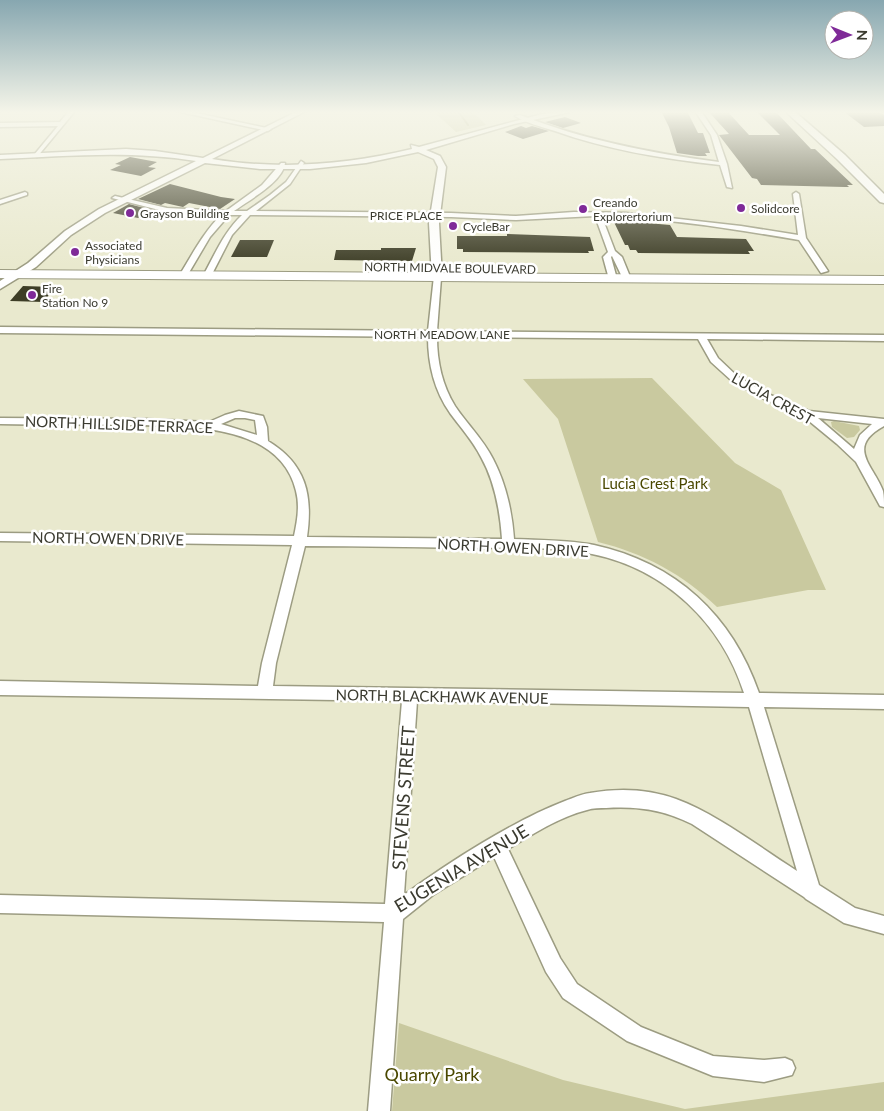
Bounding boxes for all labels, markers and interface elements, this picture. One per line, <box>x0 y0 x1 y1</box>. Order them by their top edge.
north arrow <box>824 10 874 60</box>
text: N <box>854 30 871 41</box>
place label: Creando Explorertorium <box>593 195 672 224</box>
place label: Solidcore <box>751 201 800 216</box>
marker: Solidcore <box>735 202 747 214</box>
marker: Creando Explorertorium <box>577 203 589 215</box>
place label: Grayson Building <box>140 206 229 221</box>
marker: Grayson Building <box>124 207 136 219</box>
street label: PRICE PLACE <box>370 208 442 223</box>
place label: CycleBar <box>463 219 510 234</box>
marker: CycleBar <box>447 220 459 232</box>
place label: Associated Physicians <box>85 238 142 267</box>
marker: Associated Physicians <box>69 246 81 258</box>
street label: NORTH MIDVALE BOULEVARD <box>364 259 536 277</box>
place label: Fire Station No 9 <box>42 281 108 310</box>
marker: Fire Station No 9 <box>26 289 38 301</box>
street label: NORTH MEADOW LANE <box>374 327 510 342</box>
street label: LUCIA CREST <box>729 368 817 428</box>
street label: NORTH HILLSIDE TERRACE <box>25 412 213 436</box>
park label: Lucia Crest Park <box>602 474 708 492</box>
street label: NORTH OWEN DRIVE <box>32 528 184 548</box>
street label: NORTH OWEN DRIVE <box>437 534 589 560</box>
street label: NORTH BLACKHAWK AVENUE <box>335 685 549 707</box>
street label: STEVENS STREET <box>387 725 419 871</box>
street label: EUGENIA AVENUE <box>390 819 532 917</box>
park label: Quarry Park <box>385 1063 480 1085</box>

